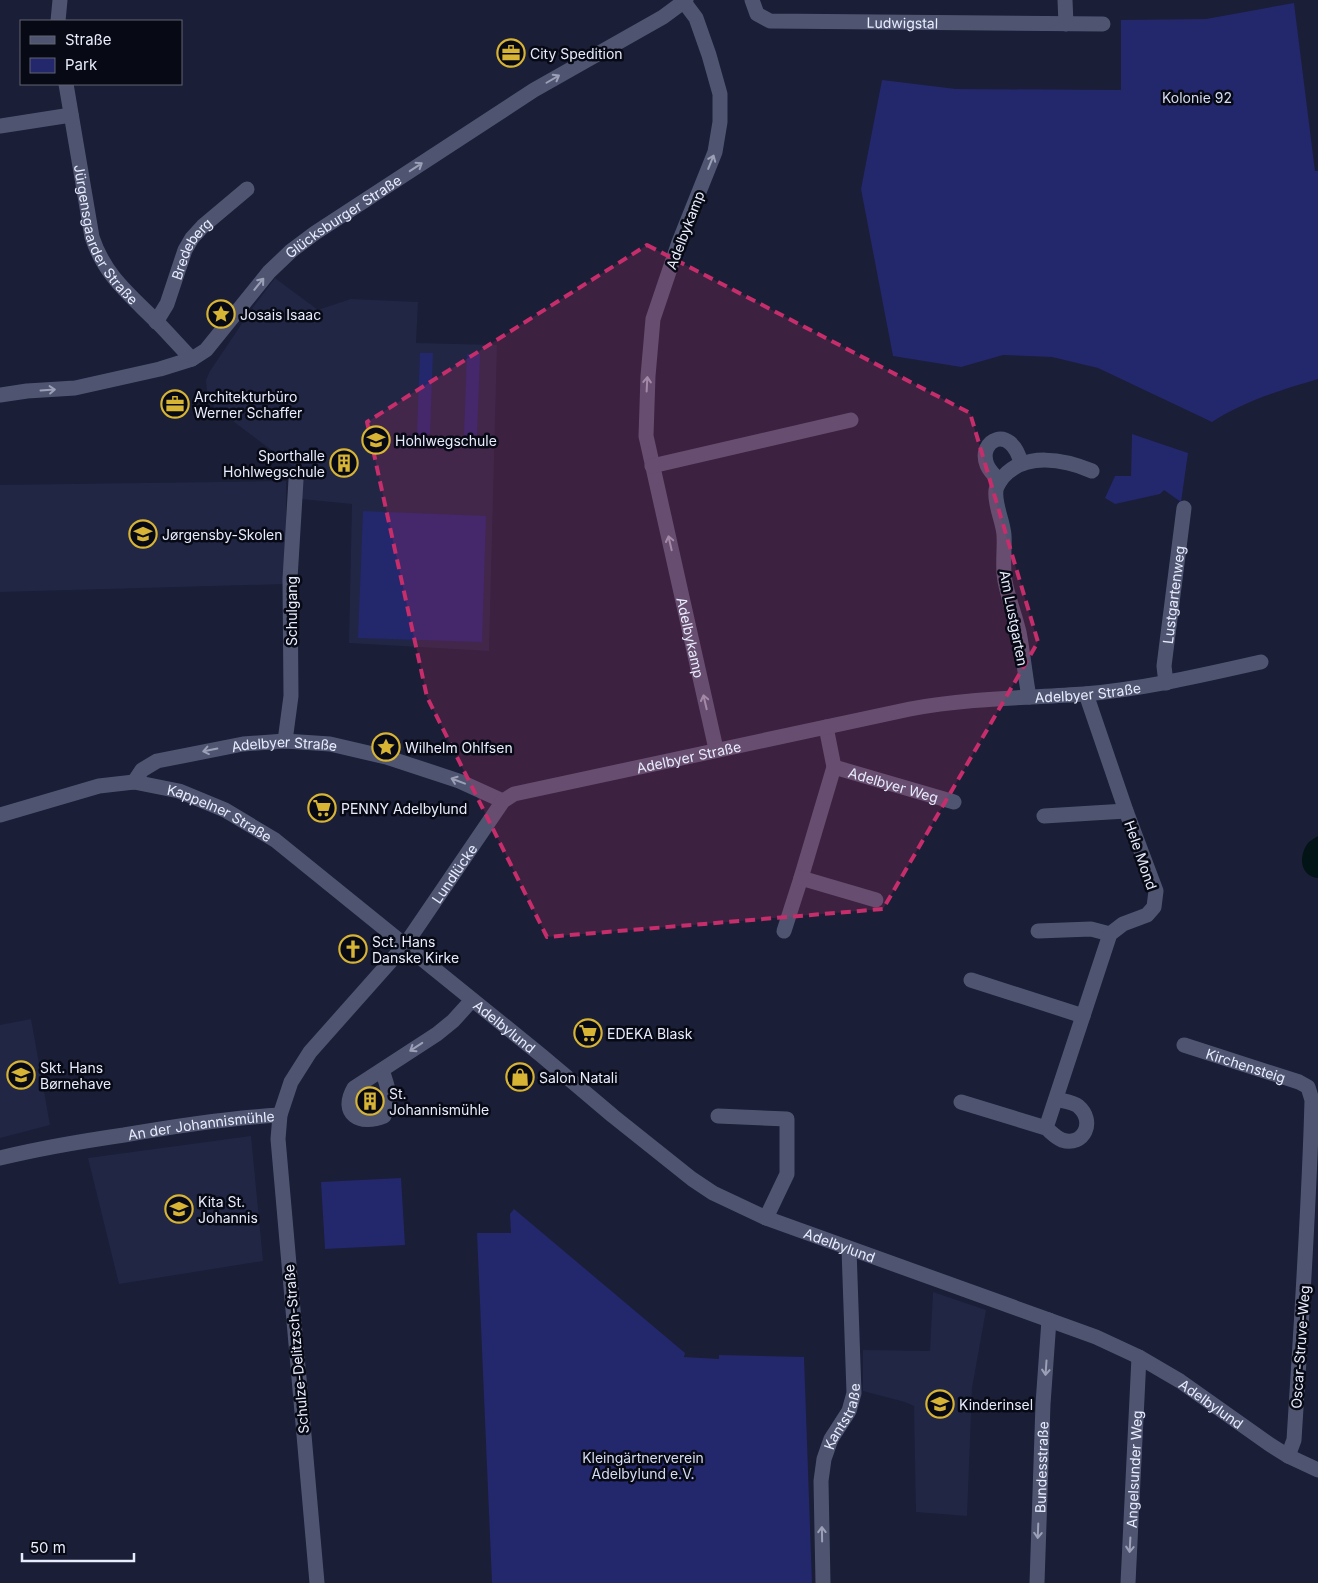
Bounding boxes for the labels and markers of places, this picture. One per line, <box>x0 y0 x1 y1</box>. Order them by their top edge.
office icon: City Spedition <box>496 38 526 68</box>
place label: City Spedition <box>530 45 623 62</box>
place icon: Josais Isaac <box>206 299 236 329</box>
place label: Josais Isaac <box>240 306 321 323</box>
place label: Architekturbüro Werner Schaffer <box>194 388 302 421</box>
office icon: Architekturbüro Werner Schaffer <box>160 389 190 419</box>
school or university icon: Hohlwegschule <box>361 425 391 455</box>
place label: Hohlwegschule <box>395 432 497 449</box>
place label: Sporthalle Hohlwegschule <box>223 447 325 480</box>
building icon: Sporthalle Hohlwegschule <box>329 448 359 478</box>
school or university icon: Jørgensby-Skolen <box>128 519 158 549</box>
place label: Jørgensby-Skolen <box>162 526 282 543</box>
place icon: Wilhelm Ohlfsen <box>371 732 401 762</box>
place label: Wilhelm Ohlfsen <box>405 739 513 756</box>
supermarket icon: PENNY Adelbylund <box>307 793 337 823</box>
place label: PENNY Adelbylund <box>341 800 467 817</box>
place label: Sct. Hans Danske Kirke <box>372 933 459 966</box>
church icon: Sct. Hans Danske Kirke <box>338 934 368 964</box>
supermarket icon: EDEKA Blask <box>573 1018 603 1048</box>
place label: EDEKA Blask <box>607 1025 693 1042</box>
place label: Skt. Hans Børnehave <box>40 1059 111 1092</box>
school or university icon: Skt. Hans Børnehave <box>6 1060 36 1090</box>
shop icon: Salon Natali <box>505 1062 535 1092</box>
place label: Salon Natali <box>539 1069 618 1086</box>
place label: St. Johannismühle <box>389 1085 489 1118</box>
building icon: St. Johannismühle <box>355 1086 385 1116</box>
place label: Kita St. Johannis <box>198 1193 258 1226</box>
school or university icon: Kita St. Johannis <box>164 1194 194 1224</box>
school or university icon: Kinderinsel <box>925 1389 955 1419</box>
place label: Kinderinsel <box>959 1396 1033 1413</box>

